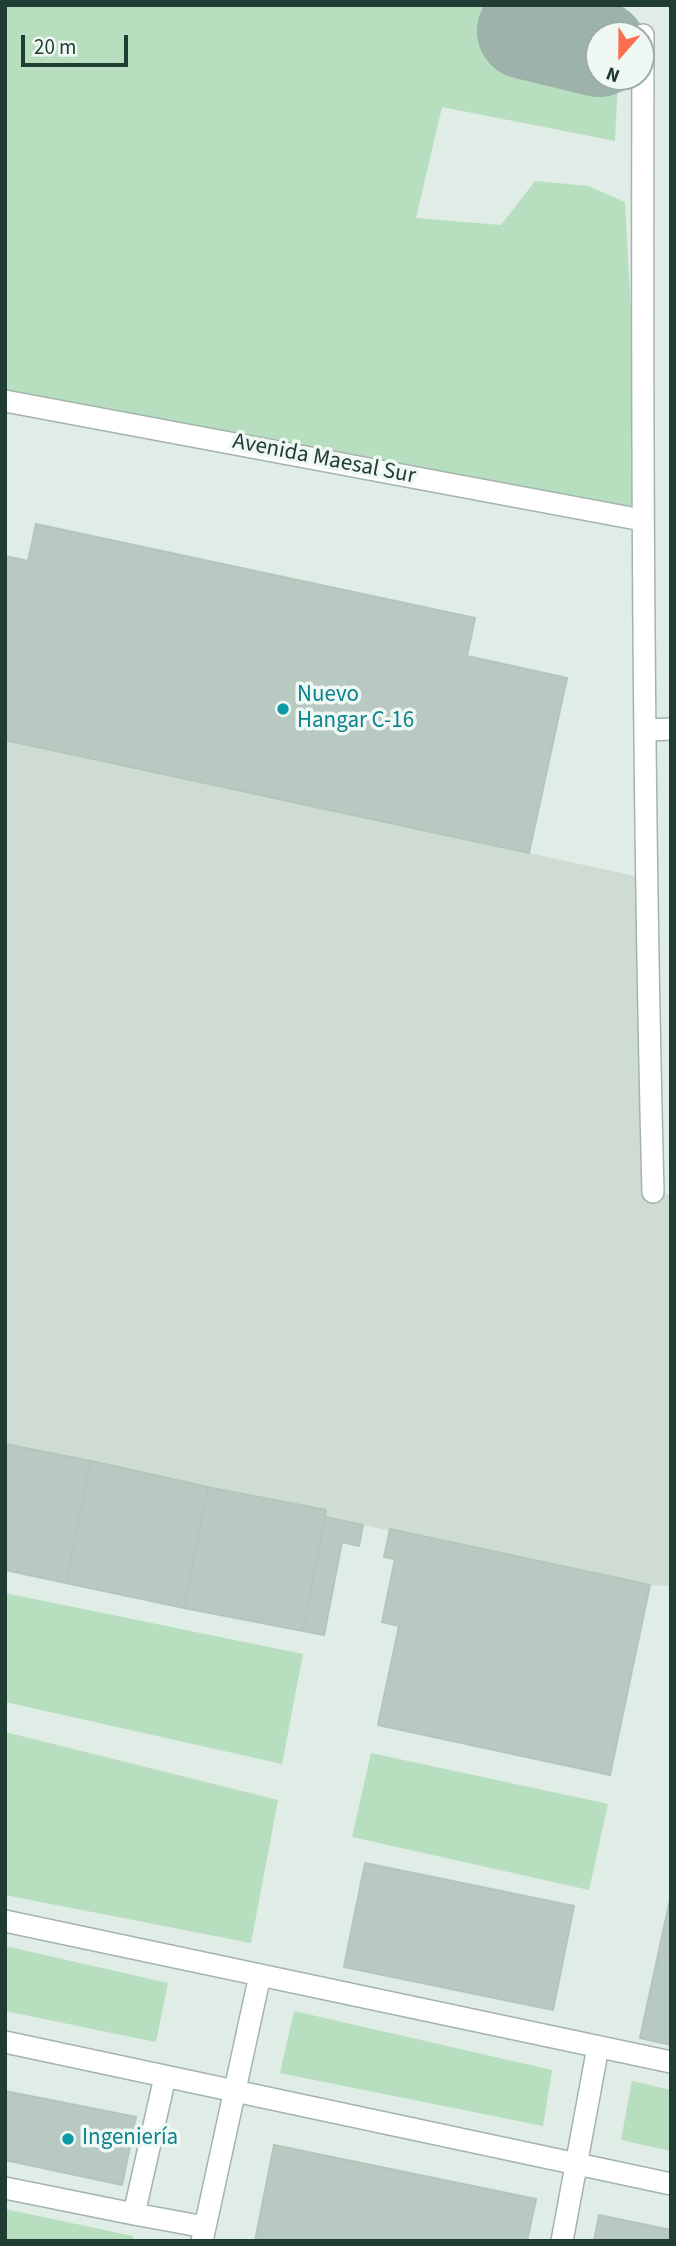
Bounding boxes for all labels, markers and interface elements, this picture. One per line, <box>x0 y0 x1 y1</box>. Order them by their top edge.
scale bar <box>24 21 131 65</box>
north arrow <box>585 21 655 91</box>
text: 20 m <box>34 32 76 62</box>
text: N <box>602 59 624 89</box>
street label: Avenida Maesal Sur <box>230 429 418 491</box>
place label: Nuevo Hangar C-16 <box>297 682 414 736</box>
marker: Nuevo Hangar C-16 <box>275 701 291 717</box>
place label: Ingeniería <box>82 2125 178 2153</box>
marker: Ingeniería <box>60 2131 76 2147</box>

